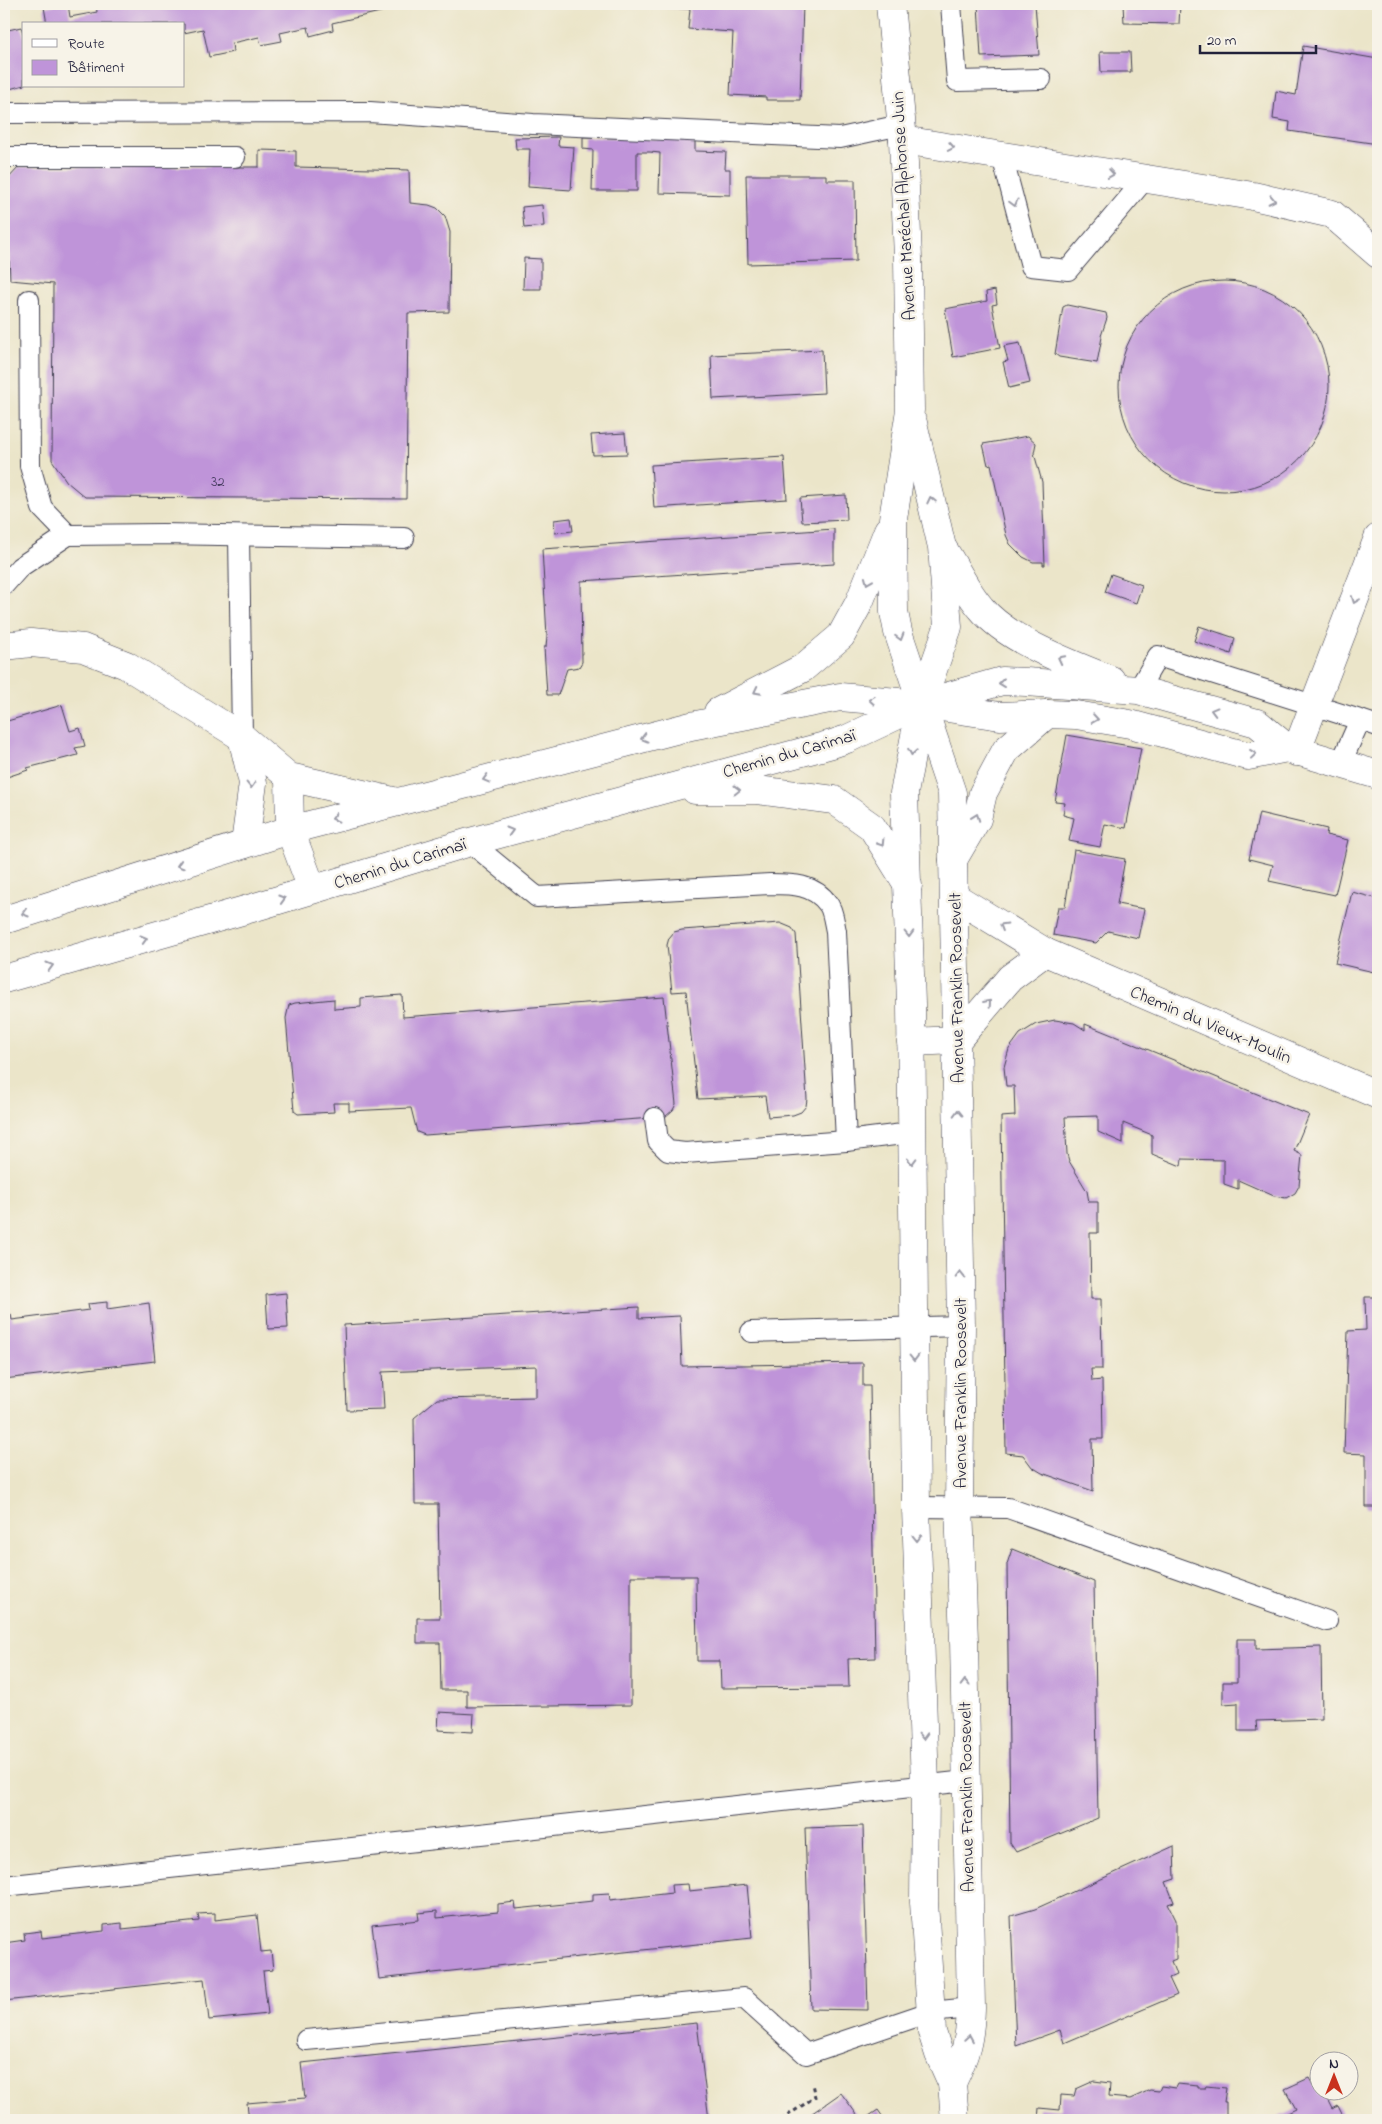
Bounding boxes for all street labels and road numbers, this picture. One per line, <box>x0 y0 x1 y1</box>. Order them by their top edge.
street label: Avenue Maréchal Alphonse Juin <box>886 91 924 321</box>
street label: Chemin du Carimaï <box>720 723 860 786</box>
street label: Chemin du Carimaï <box>331 832 471 897</box>
street label: Avenue Franklin Roosevelt <box>943 892 973 1084</box>
street label: Chemin du Vieux-Moulin <box>1125 980 1295 1072</box>
street label: Avenue Franklin Roosevelt <box>949 1298 975 1488</box>
street label: Avenue Franklin Roosevelt <box>953 1701 983 1893</box>

